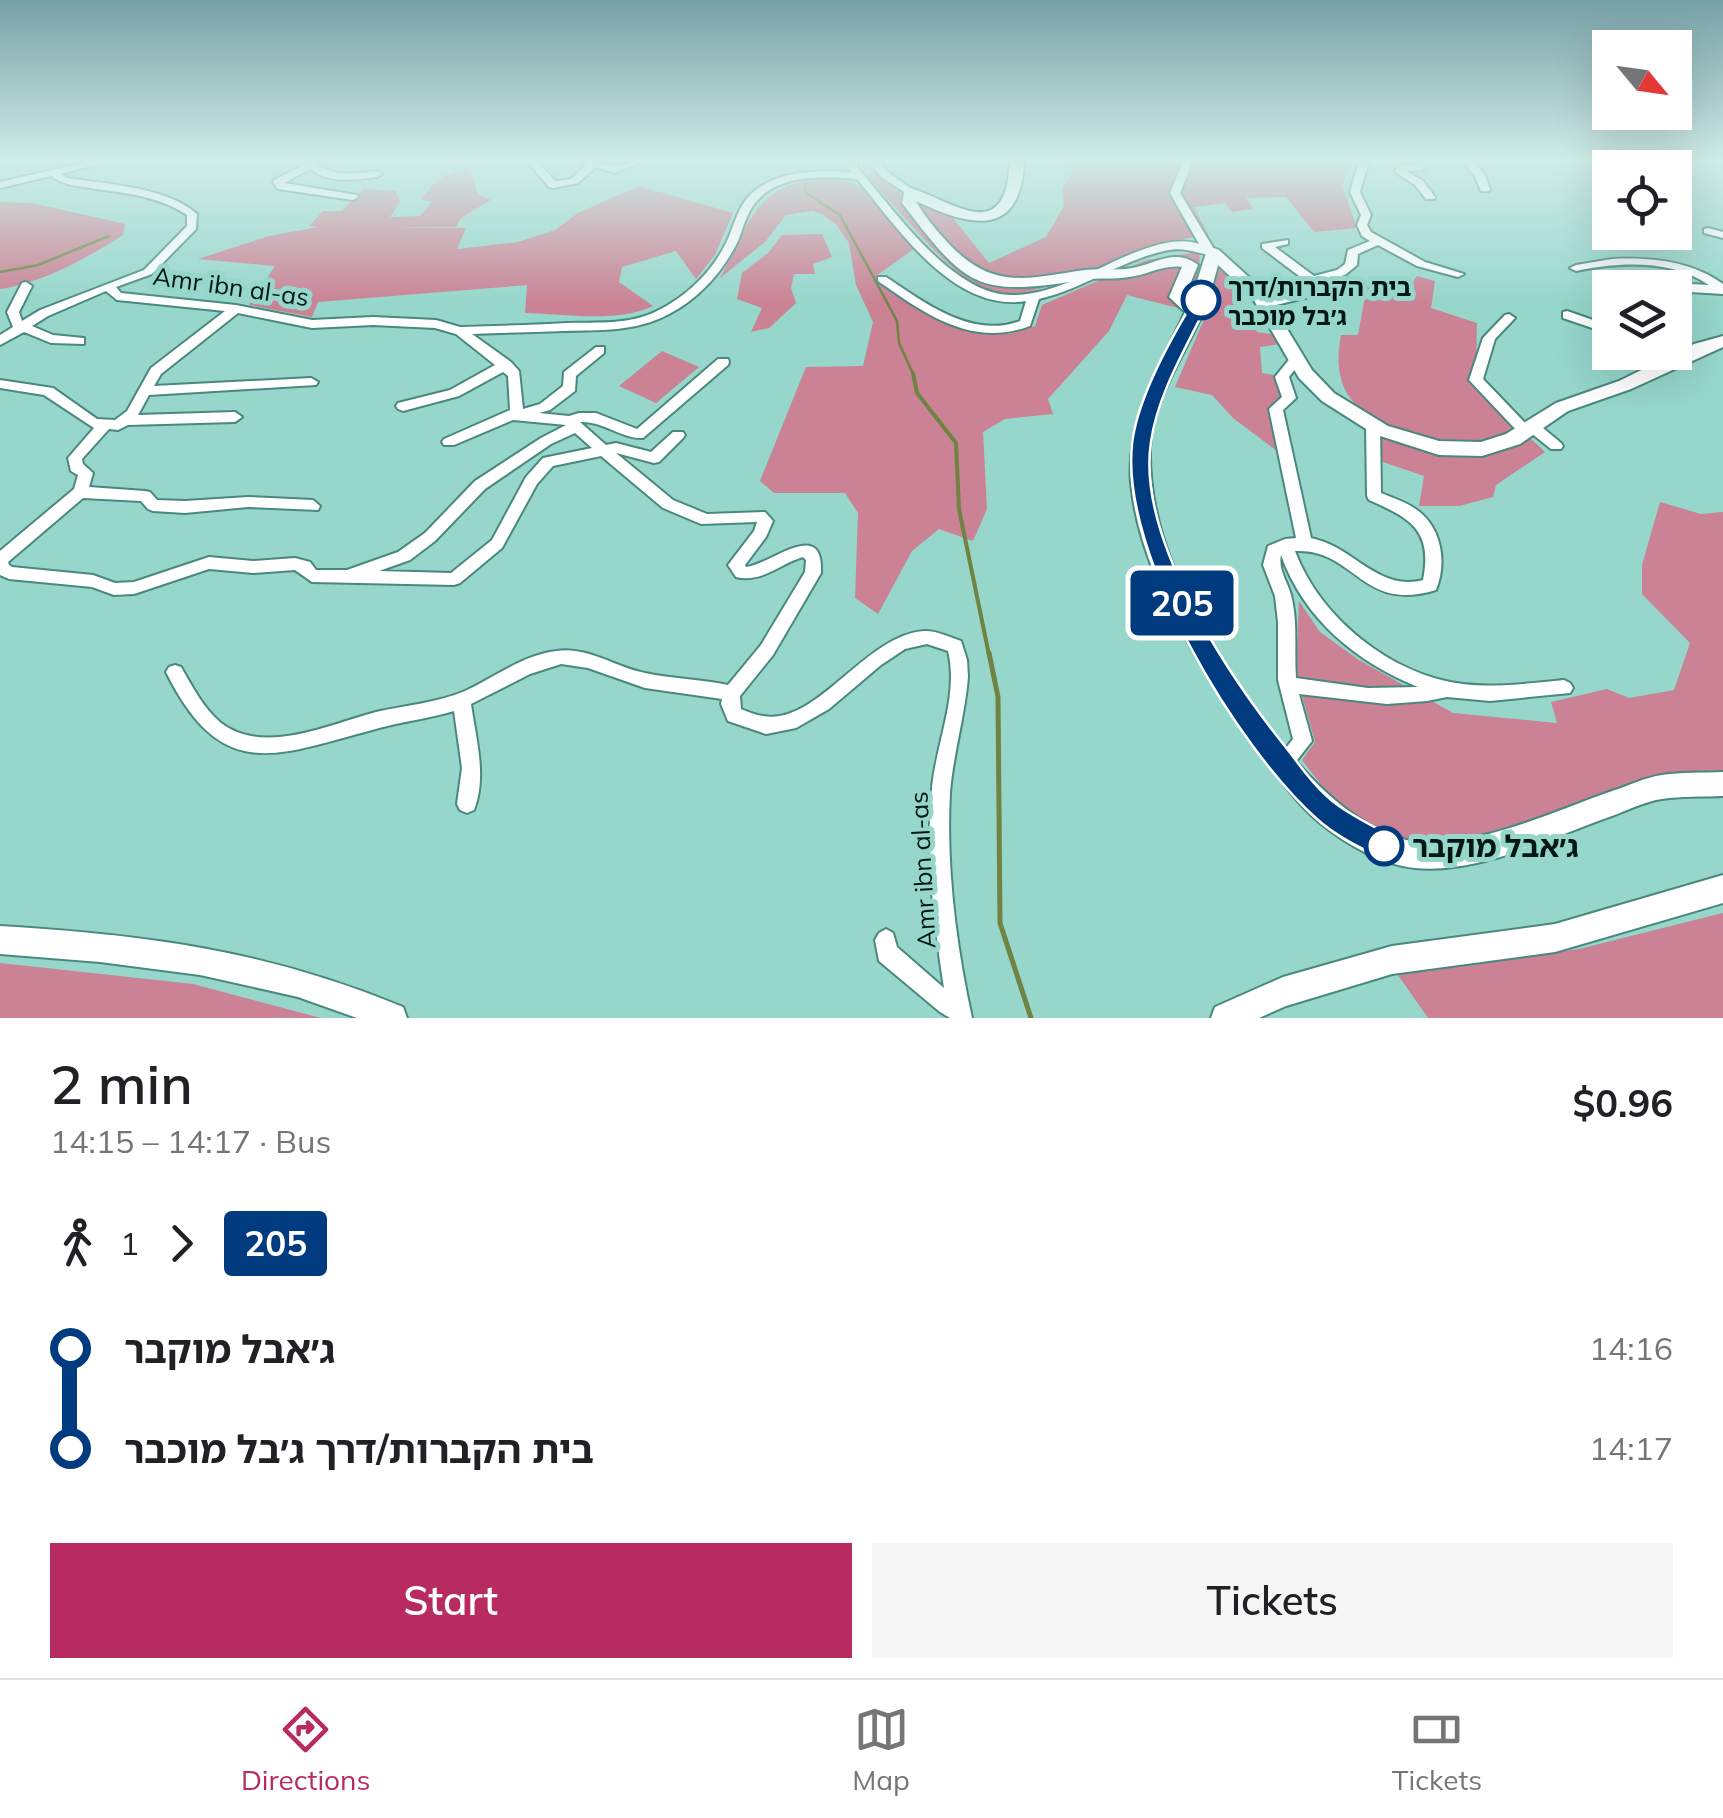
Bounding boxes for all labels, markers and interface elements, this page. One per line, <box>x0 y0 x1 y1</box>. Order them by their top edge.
north arrow <box>1592 30 1692 130</box>
map controls <box>1592 30 1692 370</box>
button: locate <box>1592 150 1692 250</box>
street label: Amr ibn al-as <box>151 260 311 312</box>
button: layers <box>1592 270 1692 370</box>
place label: בית הקברות/דרך ג׳בל מוכבר <box>1228 271 1412 331</box>
marker: בית הקברות/דרך ג׳בל מוכבר <box>1182 281 1220 319</box>
line badge: 205 <box>1124 570 1240 636</box>
text: 205 <box>1150 581 1214 625</box>
street label: Amr ibn al-as <box>902 791 942 949</box>
marker: ג׳אבל מוקבר <box>1365 827 1403 865</box>
place label: ג׳אבל מוקבר <box>1412 827 1579 865</box>
text: 2 min <box>50 1049 193 1118</box>
text: $0.96 <box>1572 1079 1673 1127</box>
text: 14:15 – 14:17 · Bus <box>50 1121 331 1161</box>
icon: walk <box>50 1216 105 1271</box>
icon: forward <box>154 1216 209 1271</box>
text: 205 <box>244 1221 307 1265</box>
text: 1 <box>120 1223 139 1263</box>
text: ג׳אבל מוקבר <box>124 1325 335 1373</box>
text: 14:16 <box>1589 1328 1673 1368</box>
text: בית הקברות/דרך ג׳בל מוכבר <box>124 1425 594 1473</box>
text: 14:17 <box>1589 1428 1673 1468</box>
button: Start <box>50 1543 852 1658</box>
button: Tickets <box>872 1543 1673 1658</box>
tab: Directions <box>241 1702 370 1797</box>
tab: Map <box>852 1702 910 1797</box>
tab: Tickets <box>1392 1702 1482 1797</box>

